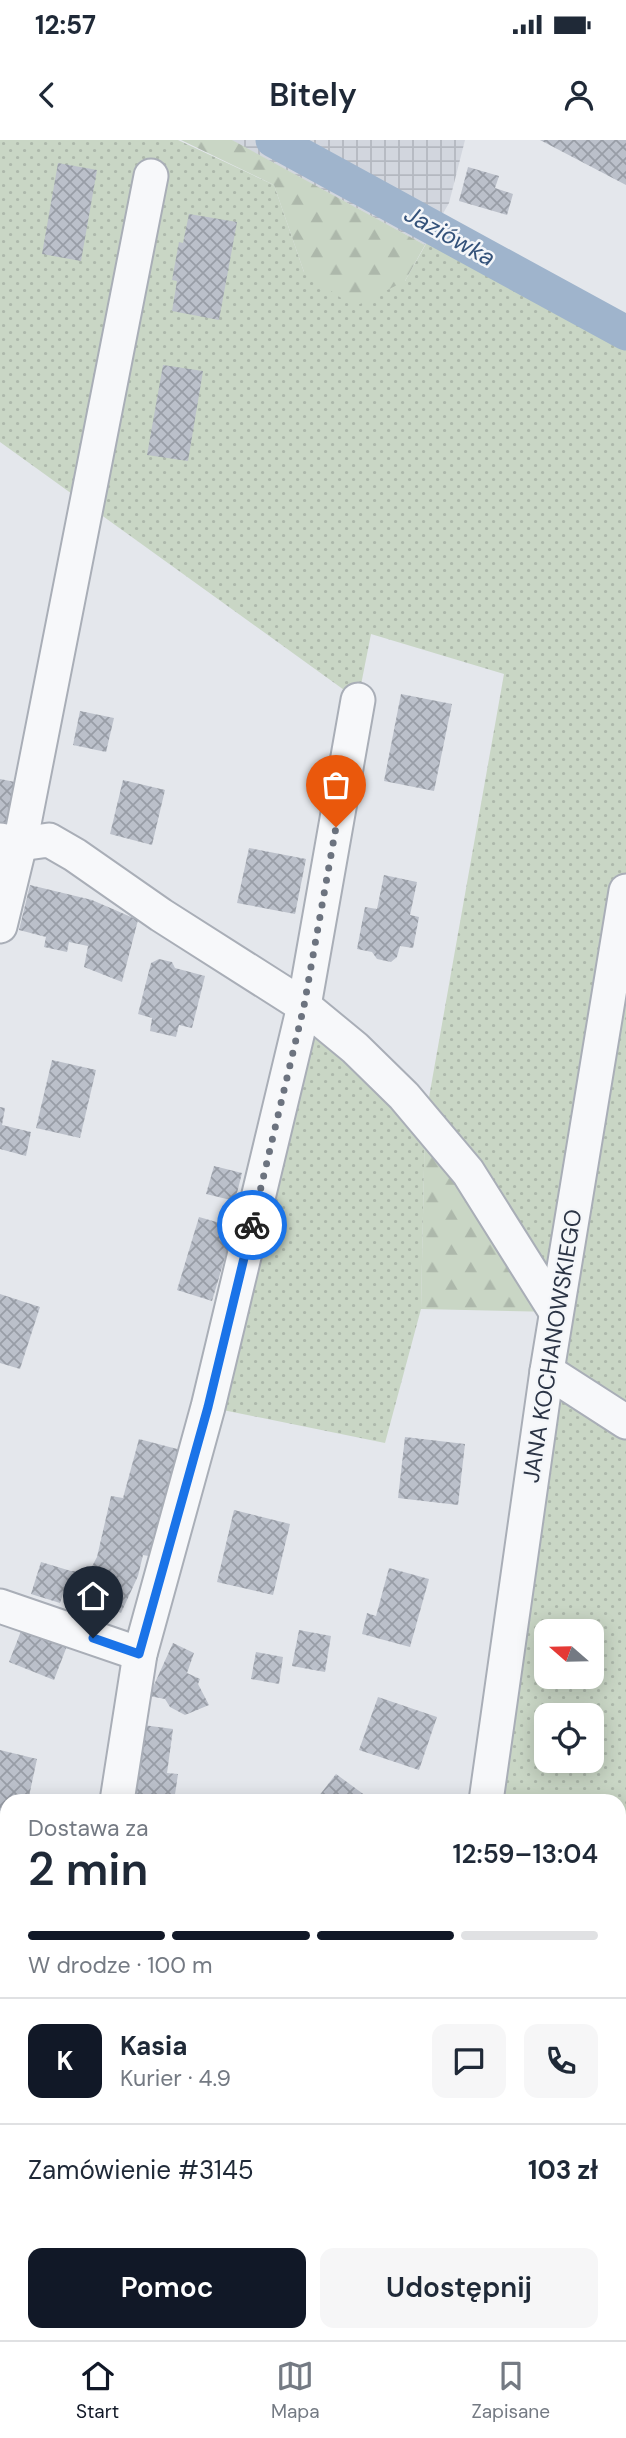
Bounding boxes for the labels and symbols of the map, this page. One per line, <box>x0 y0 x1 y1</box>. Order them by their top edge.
water label: Jaziówka <box>399 198 501 273</box>
pin <box>306 755 366 827</box>
courier <box>217 1190 287 1260</box>
street label: JANA KOCHANOWSKIEGO <box>516 1207 588 1485</box>
pin <box>63 1566 123 1638</box>
north arrow <box>534 1619 604 1689</box>

